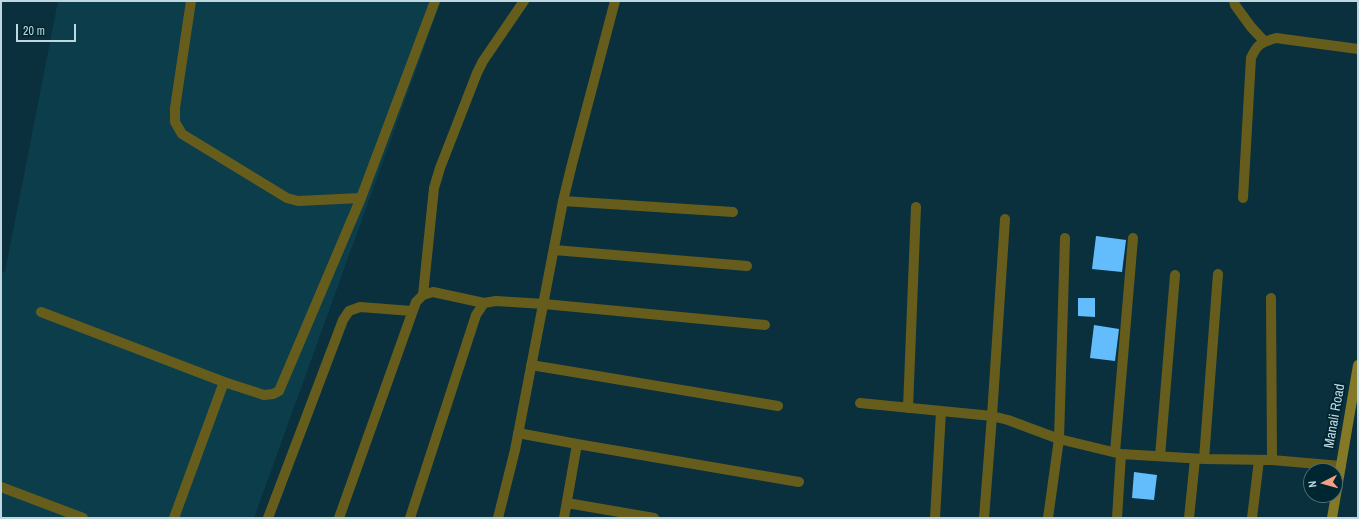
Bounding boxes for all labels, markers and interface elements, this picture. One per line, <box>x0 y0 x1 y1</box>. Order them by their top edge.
scale bar <box>18 16 78 42</box>
text: 20 m <box>23 23 45 39</box>
street label: Manali Road <box>1321 382 1349 450</box>
north arrow <box>1303 463 1343 503</box>
text: N <box>1305 480 1319 488</box>

